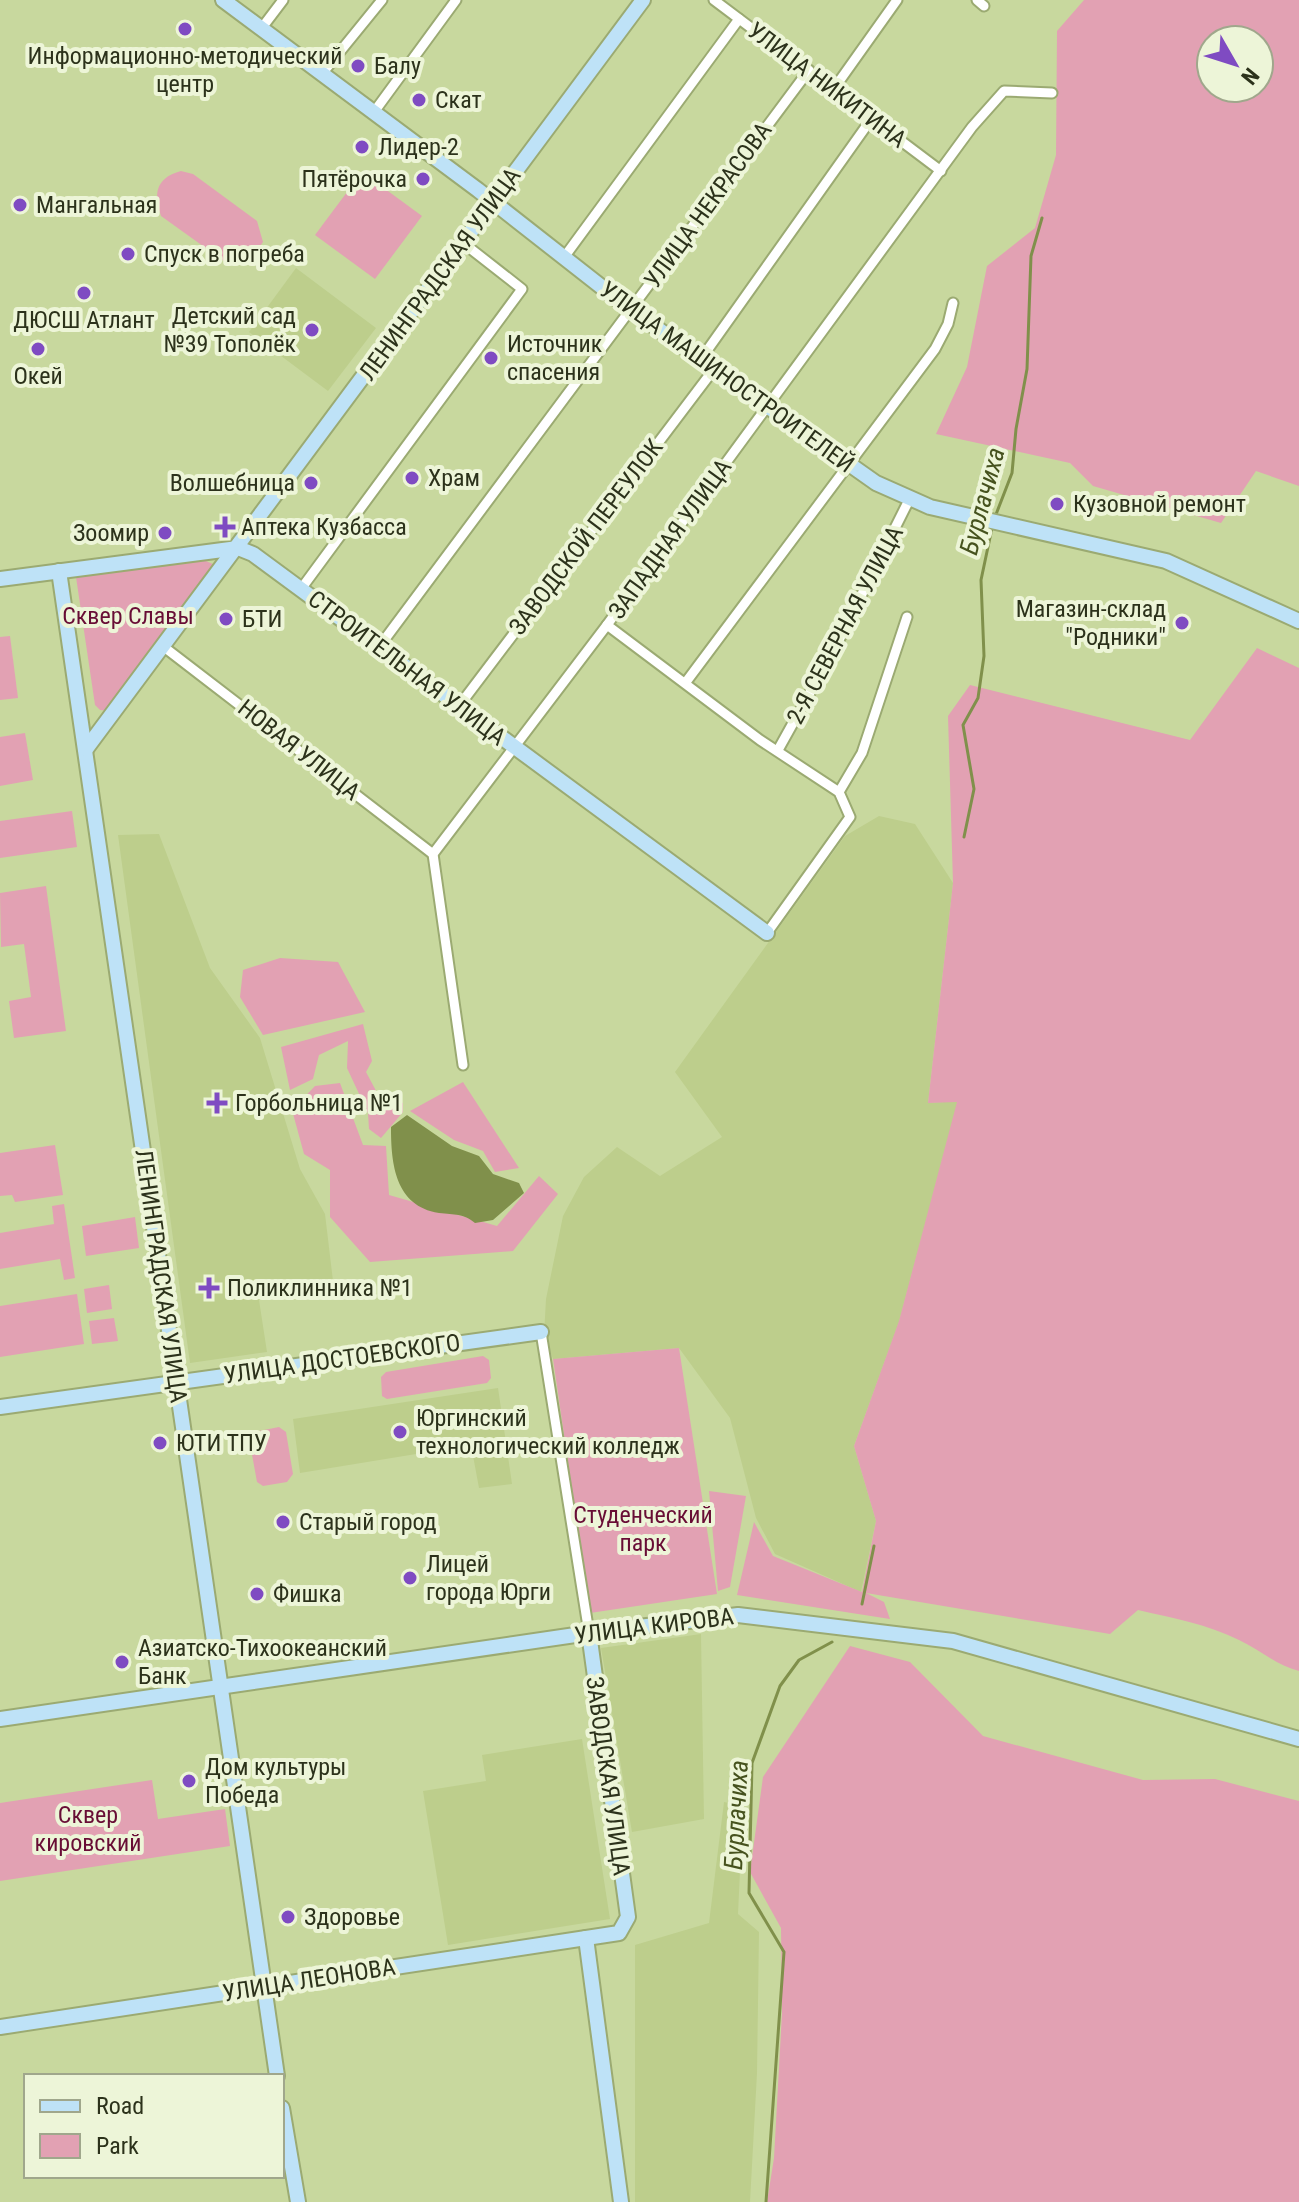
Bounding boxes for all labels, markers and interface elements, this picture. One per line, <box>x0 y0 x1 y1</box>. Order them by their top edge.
street label: УЛИЦА НИКИТИНА <box>742 16 912 154</box>
marker: Информационно-методический центр <box>176 20 194 38</box>
north arrow <box>1195 24 1275 104</box>
place label: Информационно-методический центр <box>28 42 342 98</box>
place label: Балу <box>374 52 421 80</box>
marker: Балу <box>349 57 367 75</box>
text: N <box>1236 63 1264 89</box>
place label: Скат <box>435 86 482 114</box>
marker: Скат <box>410 91 428 109</box>
street label: УЛИЦА НЕКРАСОВА <box>639 117 778 293</box>
place label: Лидер-2 <box>378 133 459 161</box>
marker: Лидер-2 <box>353 138 371 156</box>
street label: ЛЕНИНГРАДСКАЯ УЛИЦА <box>353 162 527 386</box>
place label: Пятёрочка <box>302 165 407 193</box>
marker: Пятёрочка <box>414 170 432 188</box>
place label: Мангальная <box>36 191 157 219</box>
marker: Мангальная <box>11 196 29 214</box>
place label: Спуск в погреба <box>144 240 305 268</box>
marker: Спуск в погреба <box>119 245 137 263</box>
street label: УЛИЦА МАШИНОСТРОИТЕЛЕЙ <box>595 275 859 479</box>
marker: ДЮСШ Атлант <box>75 284 93 302</box>
place label: Детский сад №39 Тополёк <box>164 302 296 358</box>
place label: ДЮСШ Атлант <box>13 306 155 334</box>
marker: Детский сад №39 Тополёк <box>303 321 321 339</box>
place label: Источник спасения <box>507 330 603 386</box>
marker: Окей <box>29 340 47 358</box>
marker: Источник спасения <box>482 349 500 367</box>
place label: Окей <box>13 362 63 390</box>
street label: ЗАВОДСКОЙ ПЕРЕУЛОК <box>503 433 669 640</box>
water label: Бурлачиха <box>953 444 1011 558</box>
street label: ЗАПАДНАЯ УЛИЦА <box>603 454 737 624</box>
place label: Храм <box>428 464 480 492</box>
place label: Волшебница <box>170 469 295 497</box>
marker: Храм <box>403 469 421 487</box>
marker: Волшебница <box>302 474 320 492</box>
place label: Кузовной ремонт <box>1073 490 1246 518</box>
marker: Кузовной ремонт <box>1048 495 1066 513</box>
place label: Аптека Кузбасса <box>241 513 407 541</box>
marker: Аптека Кузбасса <box>216 518 234 536</box>
place label: Зоомир <box>73 519 149 547</box>
street label: 2-Я СЕВЕРНАЯ УЛИЦА <box>781 521 909 729</box>
marker: Зоомир <box>156 524 174 542</box>
street label: СТРОИТЕЛЬНАЯ УЛИЦА <box>303 585 511 751</box>
place label: Магазин-склад "Родники" <box>1016 595 1166 651</box>
park label: Сквер Славы <box>62 602 194 630</box>
place label: БТИ <box>242 605 282 633</box>
marker: БТИ <box>217 610 235 628</box>
marker: Магазин-склад "Родники" <box>1173 614 1191 632</box>
street label: НОВАЯ УЛИЦА <box>233 694 366 806</box>
place label: Горбольница №1 <box>235 1089 403 1117</box>
marker: Горбольница №1 <box>206 1092 228 1114</box>
street label: ЛЕНИНГРАДСКАЯ УЛИЦА <box>129 1147 193 1405</box>
place label: Поликлинника №1 <box>227 1274 413 1302</box>
marker: Поликлинника №1 <box>198 1277 220 1299</box>
street label: УЛИЦА ДОСТОЕВСКОГО <box>222 1329 462 1389</box>
place label: Юргинский технологический колледж <box>416 1404 680 1460</box>
marker: Юргинский технологический колледж <box>391 1423 409 1441</box>
place label: ЮТИ ТПУ <box>176 1429 267 1457</box>
marker: ЮТИ ТПУ <box>151 1434 169 1452</box>
park label: Студенческий парк <box>573 1501 713 1557</box>
place label: Старый город <box>299 1508 437 1536</box>
marker: Старый город <box>274 1513 292 1531</box>
place label: Лицей города Юрги <box>426 1550 551 1606</box>
marker: Лицей города Юрги <box>401 1569 419 1587</box>
place label: Фишка <box>273 1580 341 1608</box>
marker: Фишка <box>248 1585 266 1603</box>
street label: УЛИЦА КИРОВА <box>573 1602 735 1650</box>
place label: Азиатско-Тихоокеанский Банк <box>138 1634 387 1690</box>
marker: Азиатско-Тихоокеанский Банк <box>113 1653 131 1671</box>
street label: ЗАВОДСКАЯ УЛИЦА <box>580 1675 636 1877</box>
place label: Дом культуры Победа <box>205 1753 346 1809</box>
water label: Бурлачиха <box>718 1759 754 1871</box>
marker: Дом культуры Победа <box>180 1772 198 1790</box>
park label: Сквер кировский <box>35 1801 141 1857</box>
place label: Здоровье <box>304 1903 400 1931</box>
marker: Здоровье <box>279 1908 297 1926</box>
street label: УЛИЦА ЛЕОНОВА <box>221 1953 397 2007</box>
legend <box>24 2074 284 2178</box>
text: Road <box>96 2092 144 2120</box>
text: Park <box>96 2132 139 2160</box>

